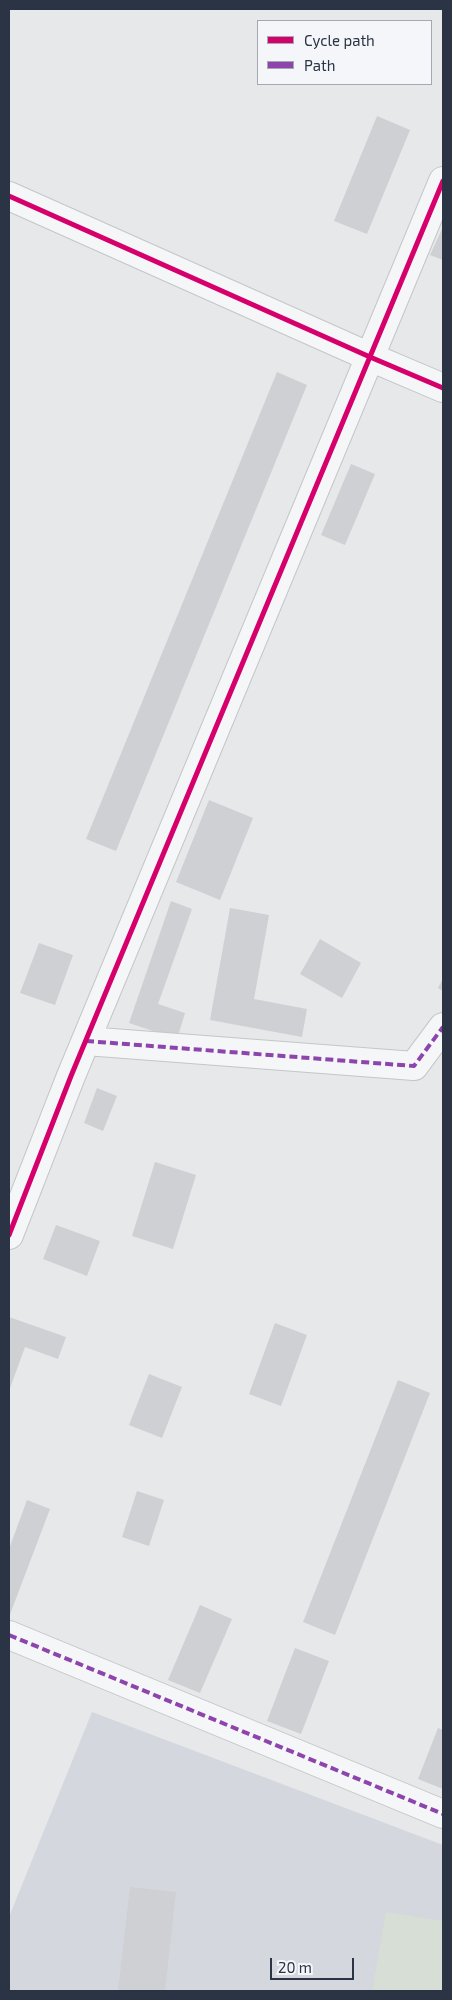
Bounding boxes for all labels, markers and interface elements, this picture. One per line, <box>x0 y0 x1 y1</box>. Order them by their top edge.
legend <box>257 20 432 85</box>
text: Cycle path <box>304 31 375 49</box>
text: Path <box>304 56 335 74</box>
scale bar <box>272 1948 356 1980</box>
text: 20 m <box>278 1958 312 1976</box>

